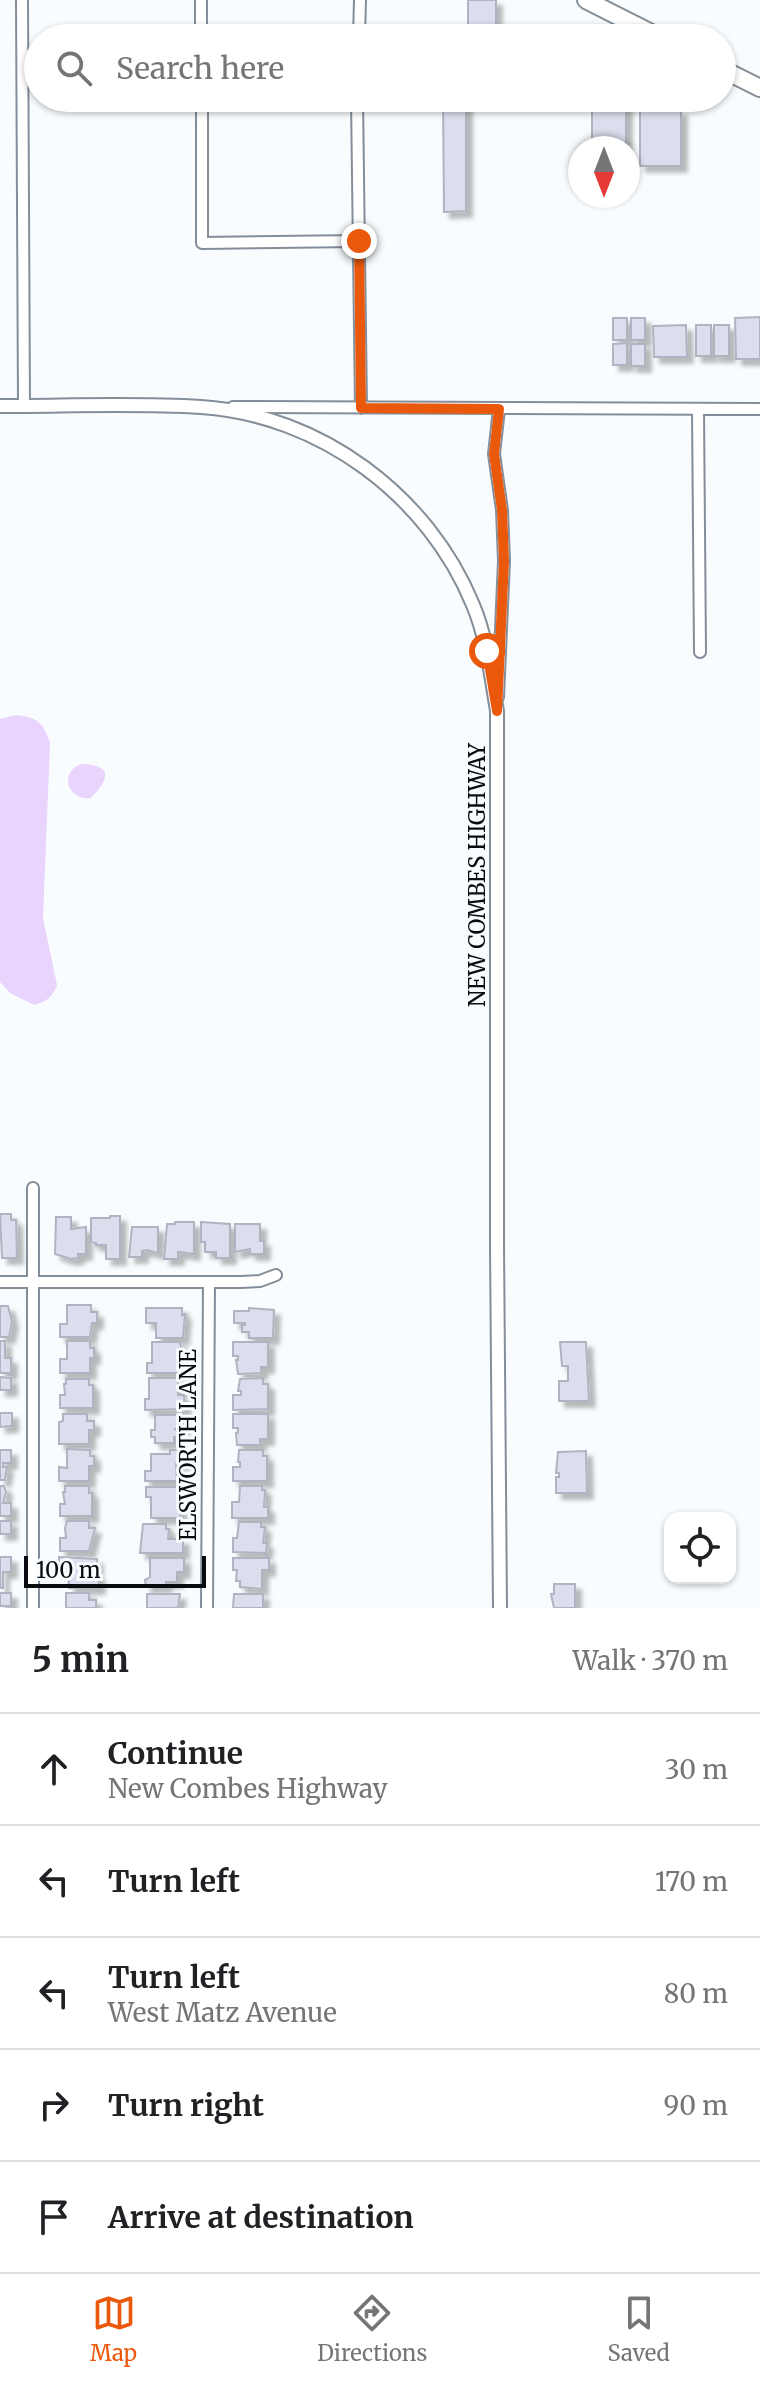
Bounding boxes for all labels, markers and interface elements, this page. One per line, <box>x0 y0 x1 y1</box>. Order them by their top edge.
search box <box>24 24 736 112</box>
icon: search <box>52 46 96 90</box>
text: Search here <box>116 49 284 87</box>
north arrow <box>568 136 640 208</box>
route end <box>341 223 377 259</box>
route start <box>469 633 505 669</box>
street label: NEW COMBES HIGHWAY <box>463 742 491 1007</box>
street label: ELSWORTH LANE <box>174 1349 202 1541</box>
map controls <box>664 1512 736 1584</box>
button: locate <box>664 1512 736 1584</box>
scale bar <box>24 1552 206 1588</box>
text: 100 m <box>36 1556 101 1584</box>
text: 5 min <box>32 1639 129 1681</box>
text: Walk · 370 m <box>572 1644 728 1677</box>
text: Continue <box>108 1734 243 1772</box>
icon: ahead <box>32 1747 76 1791</box>
text: 30 m <box>665 1753 728 1786</box>
text: New Combes Highway <box>108 1772 388 1805</box>
icon: left <box>32 1859 76 1903</box>
text: Turn left <box>108 1862 240 1900</box>
text: 170 m <box>655 1865 728 1898</box>
text: Turn left <box>108 1958 240 1996</box>
icon: left <box>32 1971 76 2015</box>
text: 80 m <box>664 1977 728 2010</box>
text: West Matz Avenue <box>108 1996 337 2029</box>
icon: right <box>32 2083 76 2127</box>
text: Turn right <box>108 2086 264 2124</box>
text: 90 m <box>664 2089 728 2122</box>
icon: arrive <box>32 2195 76 2239</box>
text: Arrive at destination <box>108 2198 414 2236</box>
tab: Map <box>90 2291 137 2367</box>
tab: Directions <box>317 2291 427 2367</box>
tab: Saved <box>608 2291 670 2367</box>

